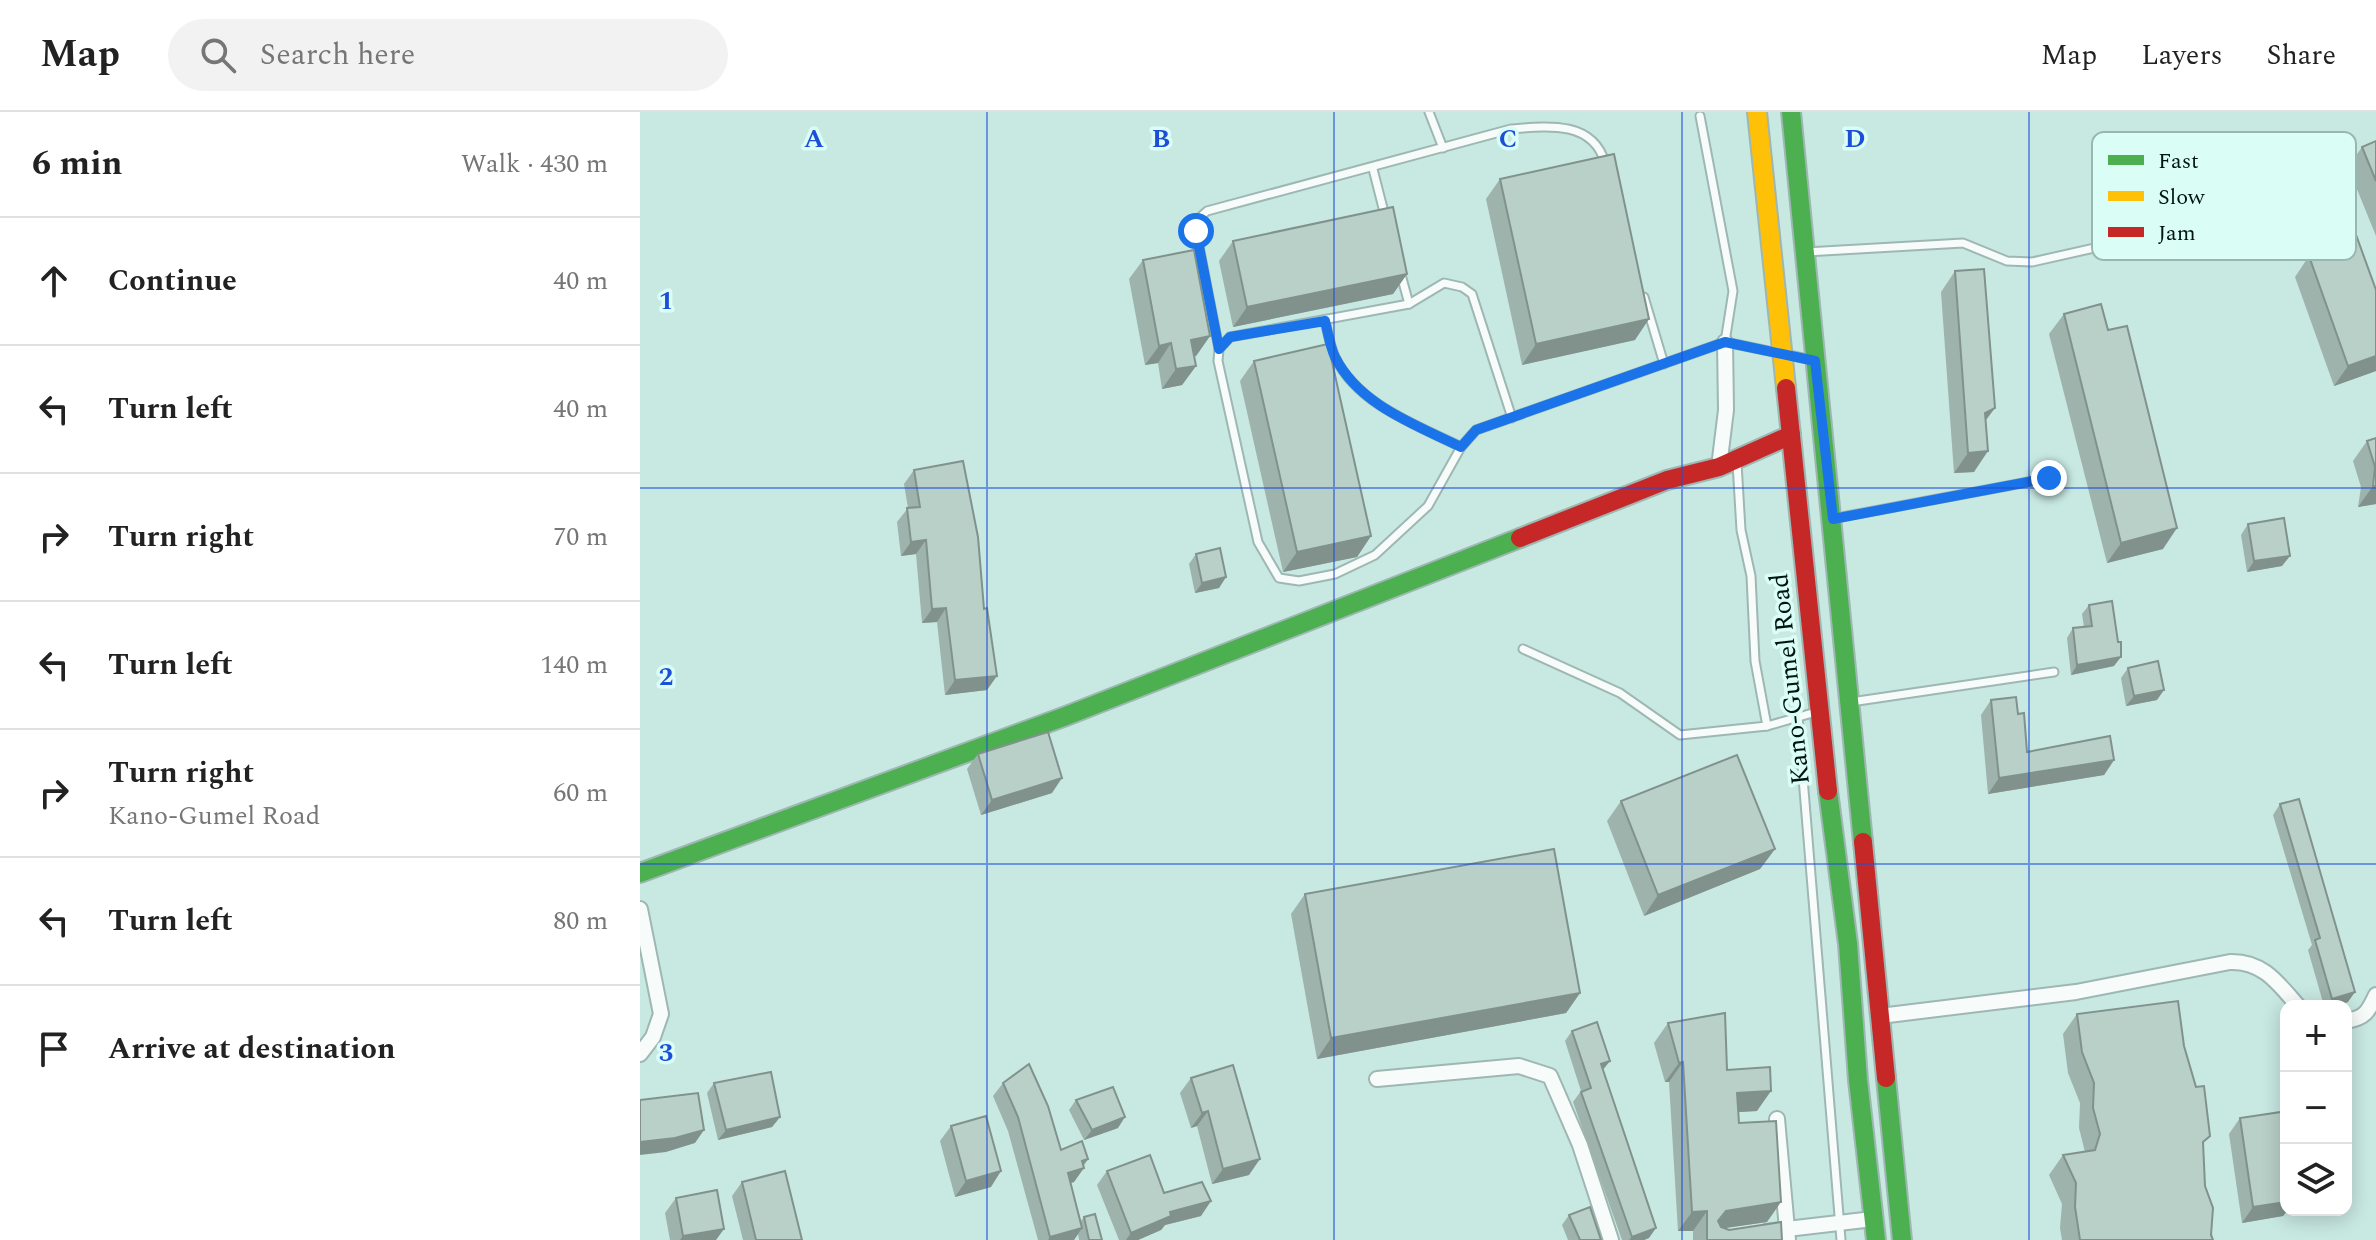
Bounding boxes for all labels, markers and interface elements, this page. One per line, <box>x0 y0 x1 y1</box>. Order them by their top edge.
search box <box>168 19 728 91</box>
text: Map <box>40 26 120 84</box>
text: Search here <box>260 32 415 78</box>
icon: search <box>196 33 240 77</box>
text: Map <box>2041 34 2097 77</box>
text: Layers <box>2141 34 2223 77</box>
text: Share <box>2267 34 2336 77</box>
text: A <box>804 119 824 159</box>
text: B <box>1152 119 1170 159</box>
text: C <box>1499 119 1517 159</box>
text: D <box>1845 119 1865 159</box>
legend <box>2092 132 2356 260</box>
text: 6 min <box>32 138 122 190</box>
text: Walk · 430 m <box>461 144 608 184</box>
text: Fast <box>2158 145 2199 178</box>
text: Slow <box>2158 181 2206 214</box>
route start <box>1178 213 1214 249</box>
text: Jam <box>2158 217 2196 250</box>
text: Continue <box>108 258 237 304</box>
icon: ahead <box>32 259 76 303</box>
text: 40 m <box>553 261 608 301</box>
text: 1 <box>659 281 673 321</box>
text: Turn left <box>108 386 233 432</box>
icon: left <box>32 387 76 431</box>
text: 40 m <box>553 389 608 429</box>
route end <box>2031 460 2067 496</box>
text: Turn right <box>108 514 254 560</box>
icon: right <box>32 515 76 559</box>
text: 70 m <box>553 517 608 557</box>
street label: Kano-Gumel Road <box>1759 571 1821 787</box>
text: Turn left <box>108 642 233 688</box>
icon: left <box>32 643 76 687</box>
text: 140 m <box>540 645 608 685</box>
text: 2 <box>659 657 673 697</box>
text: Turn right <box>108 750 254 796</box>
icon: right <box>32 771 76 815</box>
text: 60 m <box>553 773 608 813</box>
text: Kano-Gumel Road <box>108 796 320 836</box>
text: Turn left <box>108 898 233 944</box>
icon: left <box>32 899 76 943</box>
text: 80 m <box>553 901 608 941</box>
map controls <box>2280 1000 2352 1216</box>
button: + <box>2280 1000 2352 1072</box>
text: Arrive at destination <box>108 1026 395 1072</box>
icon: arrive <box>32 1027 76 1071</box>
text: 3 <box>659 1033 673 1073</box>
button: − <box>2280 1072 2352 1144</box>
button: layers <box>2280 1144 2352 1216</box>

